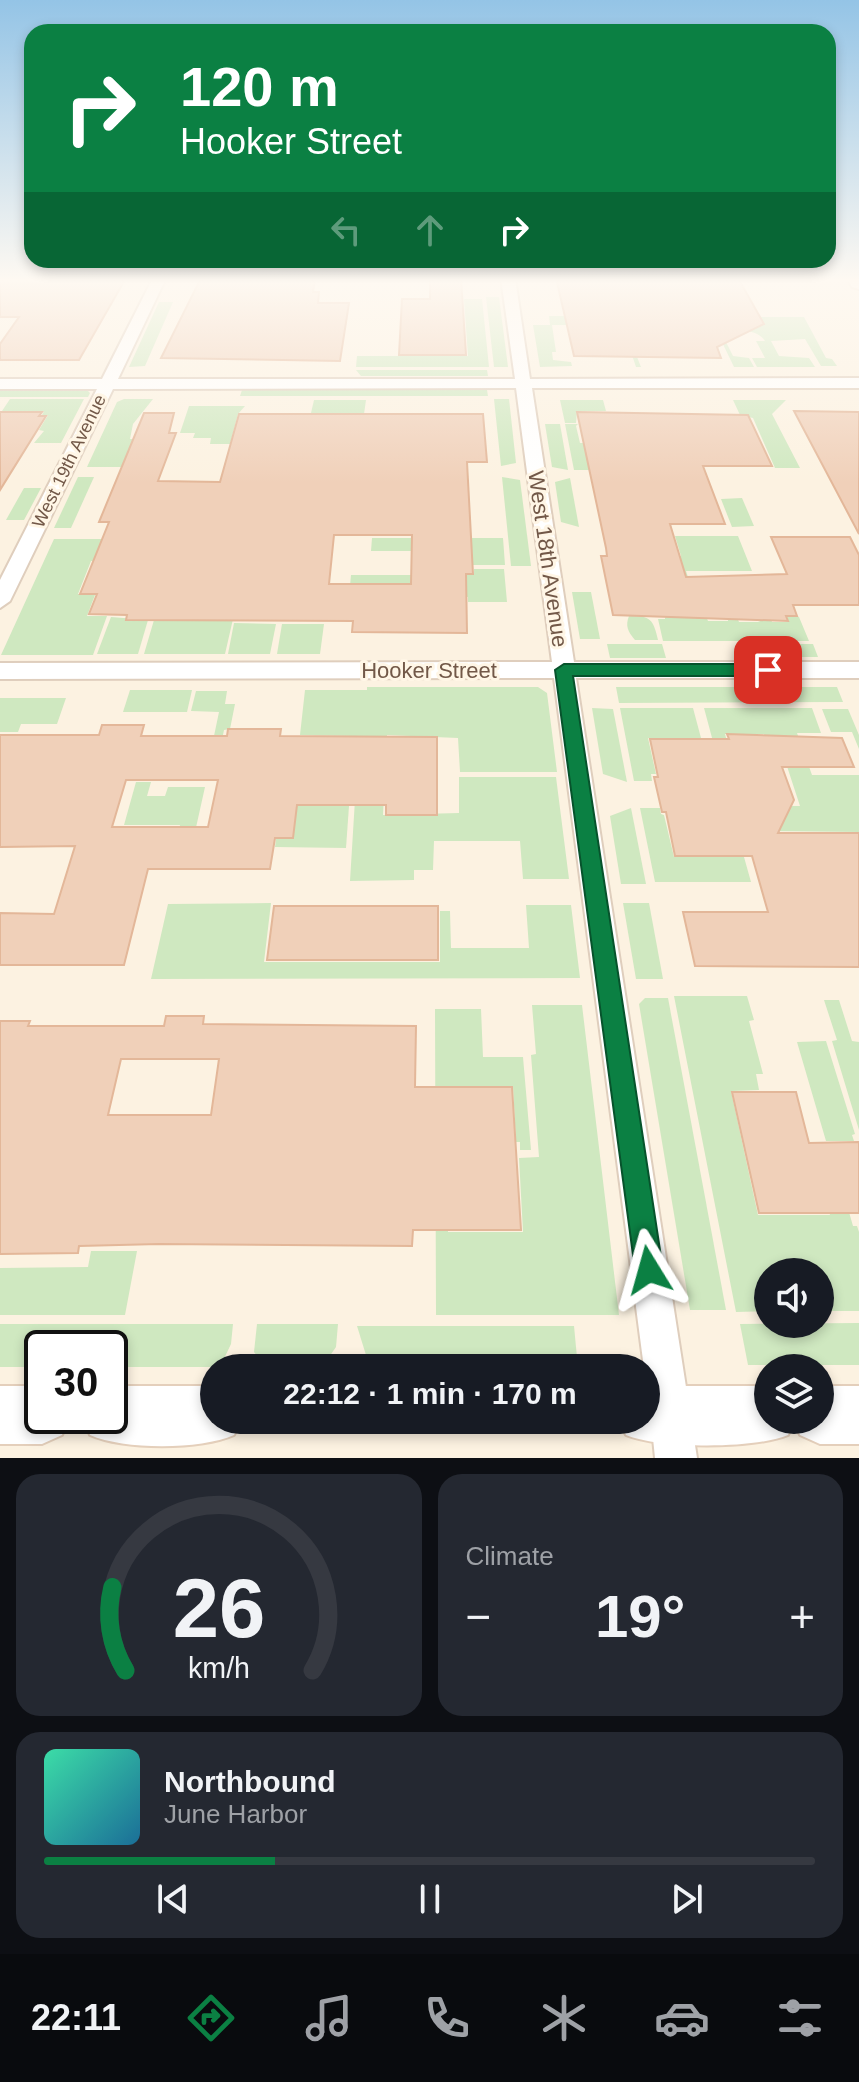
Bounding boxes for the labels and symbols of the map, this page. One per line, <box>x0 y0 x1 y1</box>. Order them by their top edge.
street label: West 19th Avenue <box>28 391 110 531</box>
street label: West 18th Avenue <box>523 469 573 649</box>
pin <box>734 636 802 704</box>
street label: Hooker Street <box>361 658 497 683</box>
position arrow <box>607 1228 691 1312</box>
speed limit sign: 30 <box>24 1330 128 1434</box>

